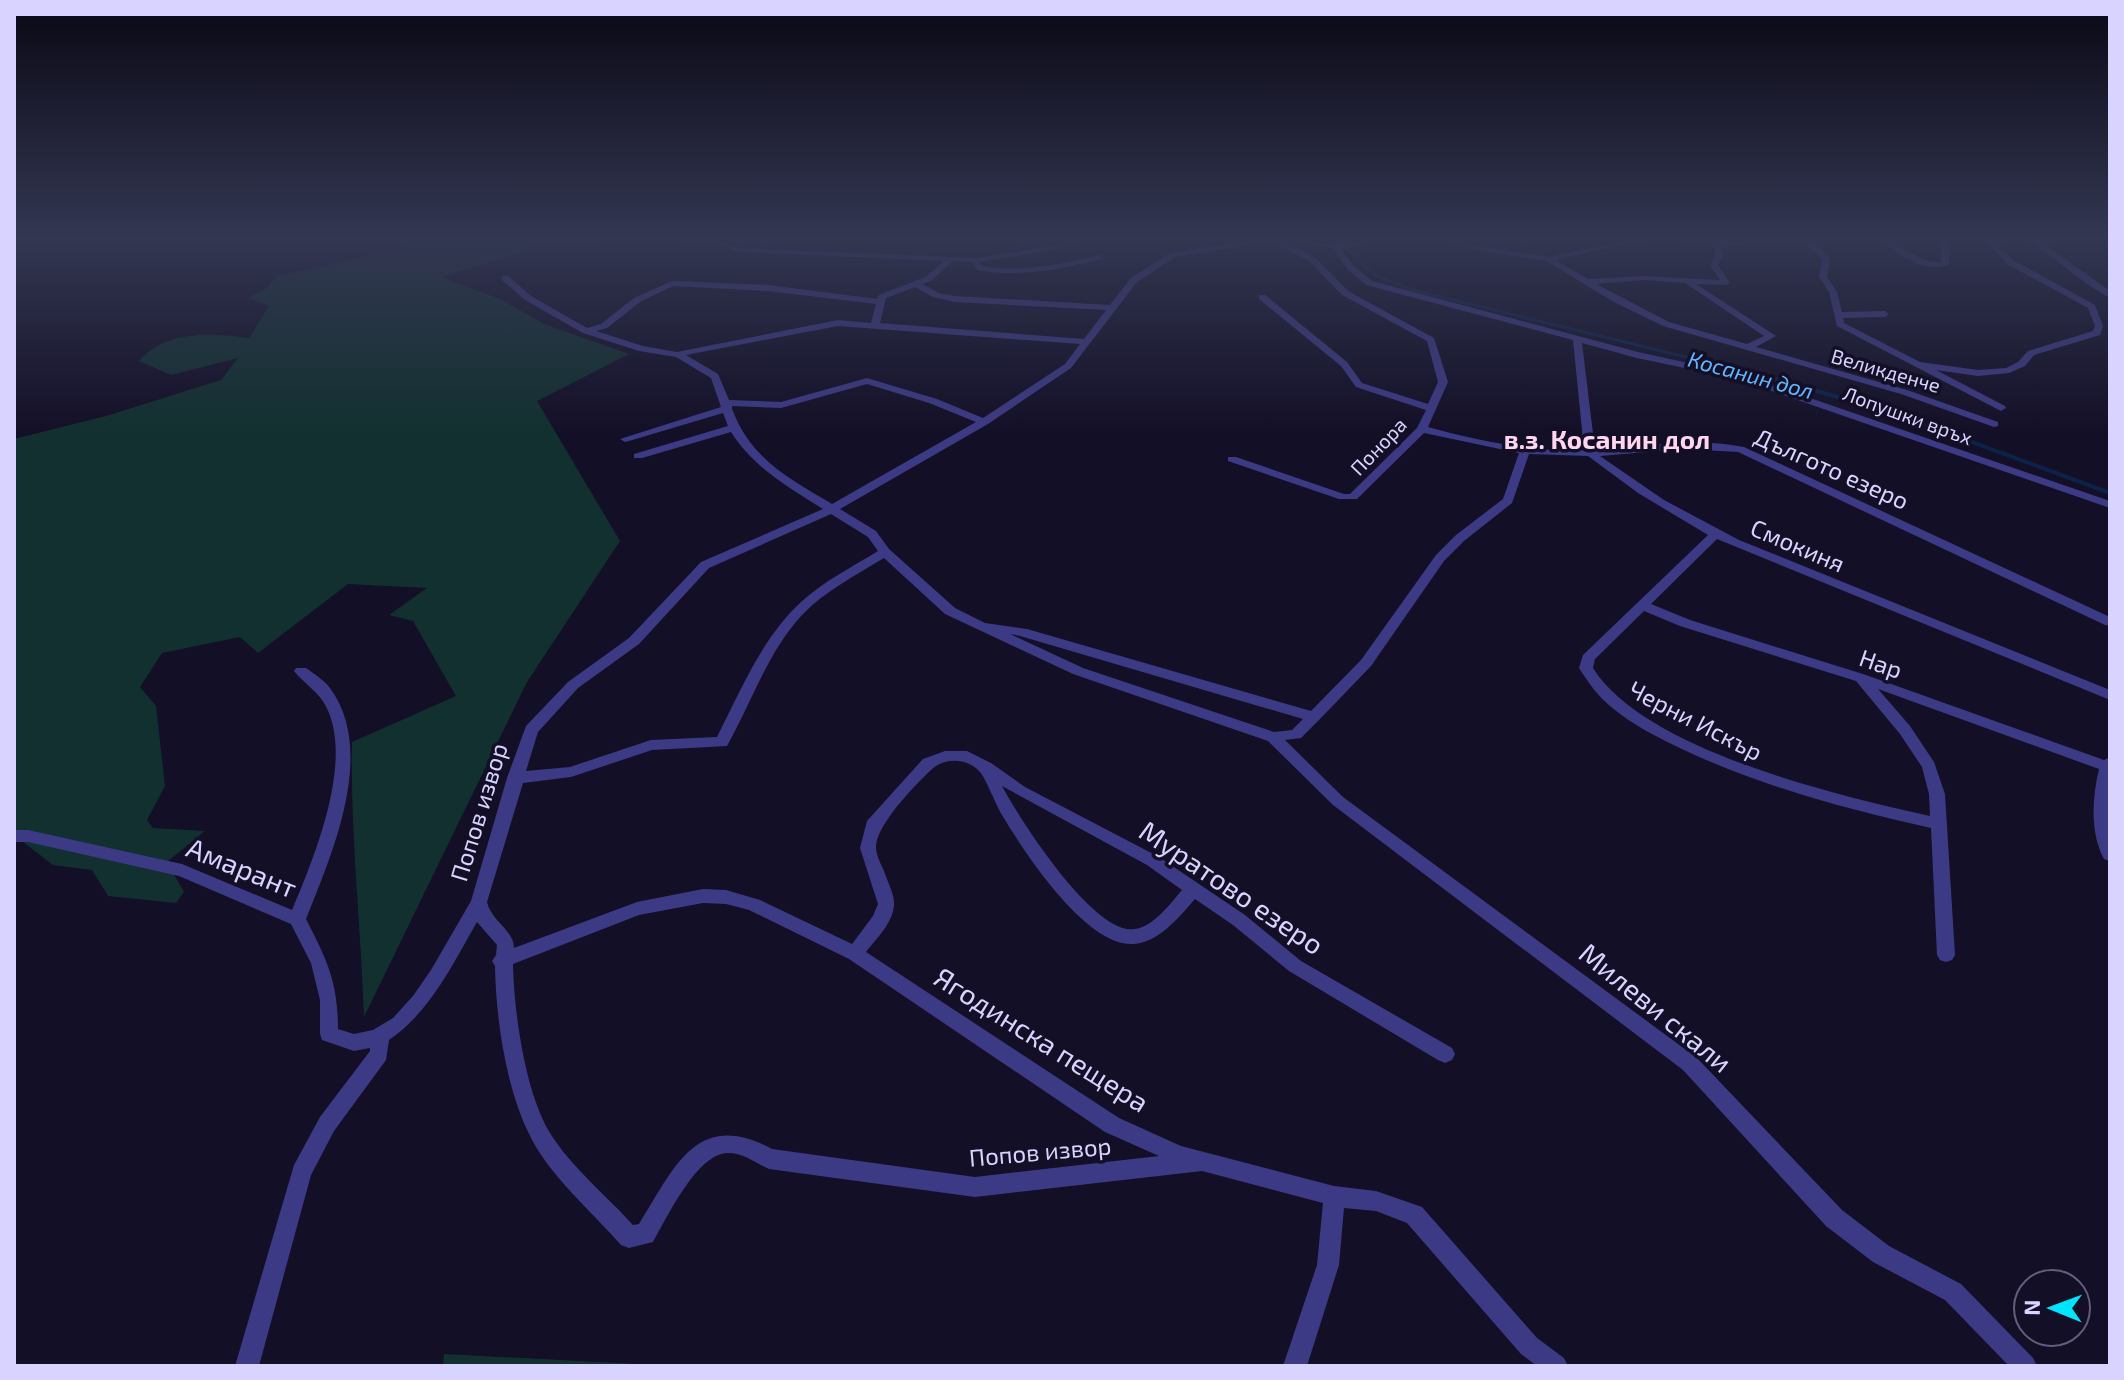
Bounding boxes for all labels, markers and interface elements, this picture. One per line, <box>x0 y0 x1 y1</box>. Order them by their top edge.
street label: Великденче <box>1829 343 1943 397</box>
water label: Косанин дол <box>1685 345 1817 403</box>
street label: Лопушки връх <box>1840 381 1976 451</box>
street label: Понора <box>1345 412 1411 480</box>
street label: Дългото езеро <box>1750 421 1914 515</box>
district label: в.з. Косанин дол <box>1504 423 1710 454</box>
street label: Смокиня <box>1747 512 1849 578</box>
street label: Нар <box>1856 642 1906 684</box>
street label: Черни Искър <box>1624 674 1768 766</box>
street label: Попов извор <box>443 739 513 885</box>
street label: Муратово езеро <box>1133 813 1331 961</box>
street label: Амарант <box>182 830 302 904</box>
street label: Милеви скали <box>1573 935 1739 1079</box>
street label: Ягодинска пещера <box>929 959 1155 1119</box>
street label: Попов извор <box>968 1130 1112 1172</box>
north arrow <box>2012 1268 2092 1348</box>
text: N <box>2018 1299 2044 1316</box>

